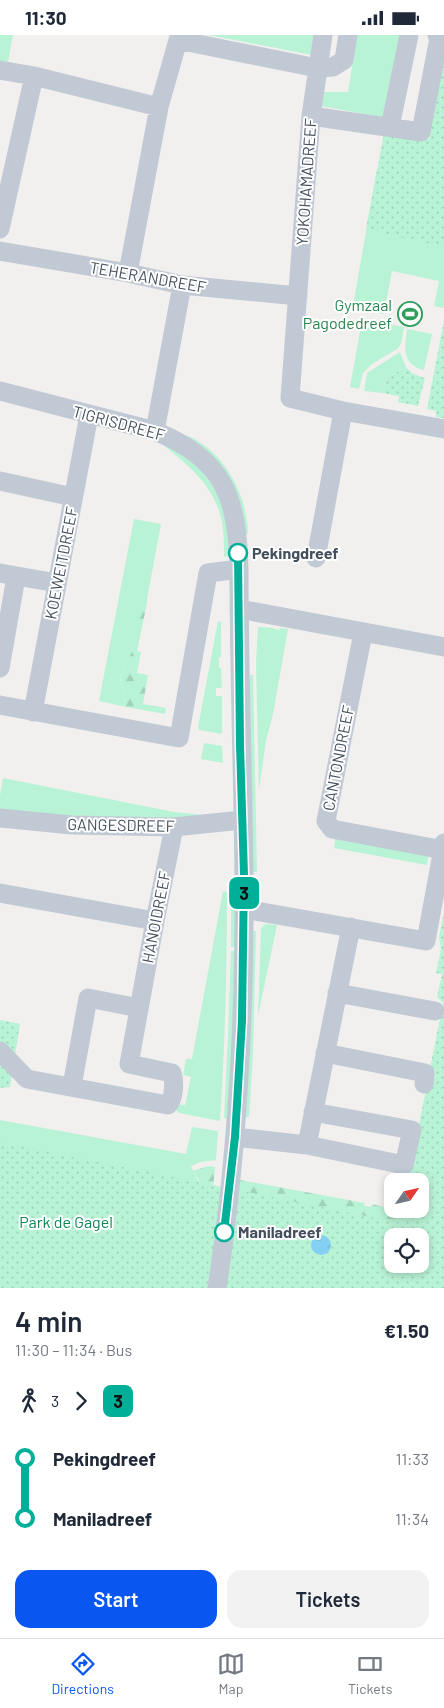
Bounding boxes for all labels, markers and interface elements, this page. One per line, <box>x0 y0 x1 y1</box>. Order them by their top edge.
text: 11:30 <box>25 6 67 29</box>
street label: YOKOHAMADREEF <box>292 118 319 246</box>
street label: TEHERANDREEF <box>88 257 208 296</box>
place label: Gymzaal Pagodedreef <box>303 295 392 332</box>
sports icon: Gymzaal Pagodedreef <box>397 301 423 327</box>
street label: TIGRISDREEF <box>71 401 167 444</box>
street label: KOEWEITDREEF <box>40 505 81 621</box>
marker: Pekingdreef <box>228 543 248 563</box>
place label: Pekingdreef <box>252 543 339 562</box>
street label: CANTONDREEF <box>318 703 357 812</box>
street label: GANGESDREEF <box>67 814 175 835</box>
street label: HANOIDREEF <box>137 869 174 965</box>
line badge: 3 <box>228 877 260 909</box>
text: 3 <box>239 882 249 904</box>
north arrow <box>384 1173 429 1217</box>
map controls <box>384 1173 429 1273</box>
park label: Park de Gagel <box>19 1212 113 1231</box>
marker: Maniladreef <box>214 1222 234 1242</box>
place label: Maniladreef <box>238 1222 322 1241</box>
button: locate <box>384 1228 429 1273</box>
text: 4 min <box>15 1304 83 1338</box>
text: €1.50 <box>384 1319 429 1342</box>
text: 11:30 – 11:34 · Bus <box>15 1340 132 1359</box>
icon: walk <box>15 1387 43 1415</box>
icon: forward <box>67 1387 95 1415</box>
text: 3 <box>113 1390 123 1412</box>
text: 3 <box>51 1391 59 1410</box>
text: Pekingdreef <box>53 1447 156 1470</box>
text: 11:33 <box>396 1449 429 1468</box>
text: Maniladreef <box>53 1507 152 1530</box>
text: 11:34 <box>395 1509 429 1528</box>
button: Start <box>15 1570 217 1628</box>
button: Tickets <box>227 1570 429 1628</box>
tab: Directions <box>51 1650 114 1697</box>
tab: Map <box>217 1650 245 1697</box>
tab: Tickets <box>348 1650 393 1697</box>

